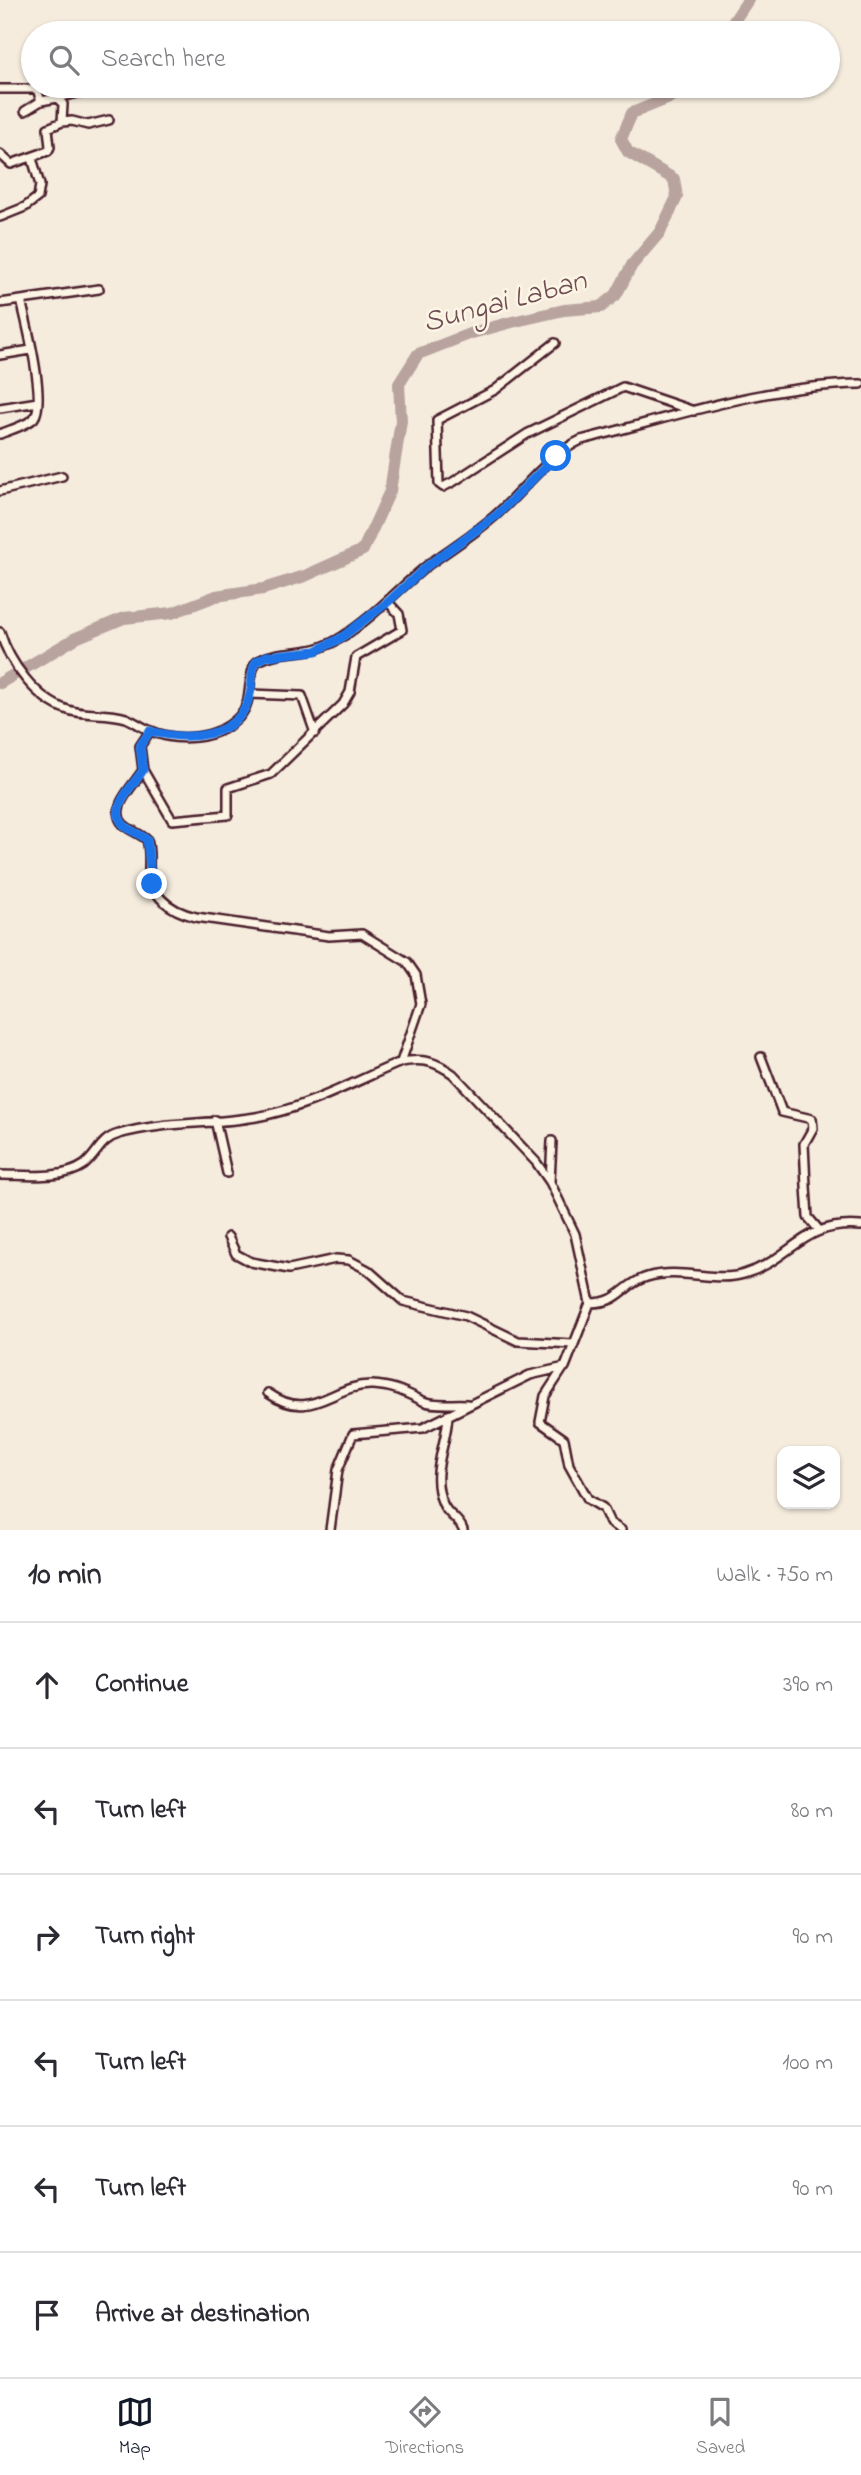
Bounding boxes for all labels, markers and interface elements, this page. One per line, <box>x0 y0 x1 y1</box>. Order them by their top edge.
search box <box>21 21 840 98</box>
icon: search <box>45 41 83 79</box>
text: Search here <box>101 41 226 79</box>
water label: Sungai Laban <box>418 260 593 346</box>
route start <box>540 440 571 471</box>
route end <box>136 868 167 899</box>
map controls <box>777 1446 840 1509</box>
button: layers <box>777 1446 840 1509</box>
text: 10 min <box>28 1554 101 1598</box>
text: Walk · 750 m <box>716 1559 833 1592</box>
icon: ahead <box>28 1666 66 1704</box>
text: Continue <box>95 1666 188 1704</box>
text: 390 m <box>783 1669 833 1702</box>
icon: left <box>28 1792 66 1830</box>
text: Turn left <box>95 1792 186 1830</box>
text: 80 m <box>791 1795 833 1828</box>
icon: right <box>28 1918 66 1956</box>
text: Turn right <box>95 1918 195 1956</box>
text: 90 m <box>793 1921 833 1954</box>
icon: left <box>28 2044 66 2082</box>
text: Turn left <box>95 2044 186 2082</box>
text: 100 m <box>782 2047 833 2080</box>
icon: left <box>28 2170 66 2208</box>
text: Turn left <box>95 2170 186 2208</box>
text: 90 m <box>793 2173 833 2206</box>
icon: arrive <box>28 2296 66 2334</box>
text: Arrive at destination <box>95 2296 310 2334</box>
tab: Map <box>116 2393 154 2462</box>
tab: Directions <box>385 2393 464 2462</box>
tab: Saved <box>696 2393 745 2462</box>

